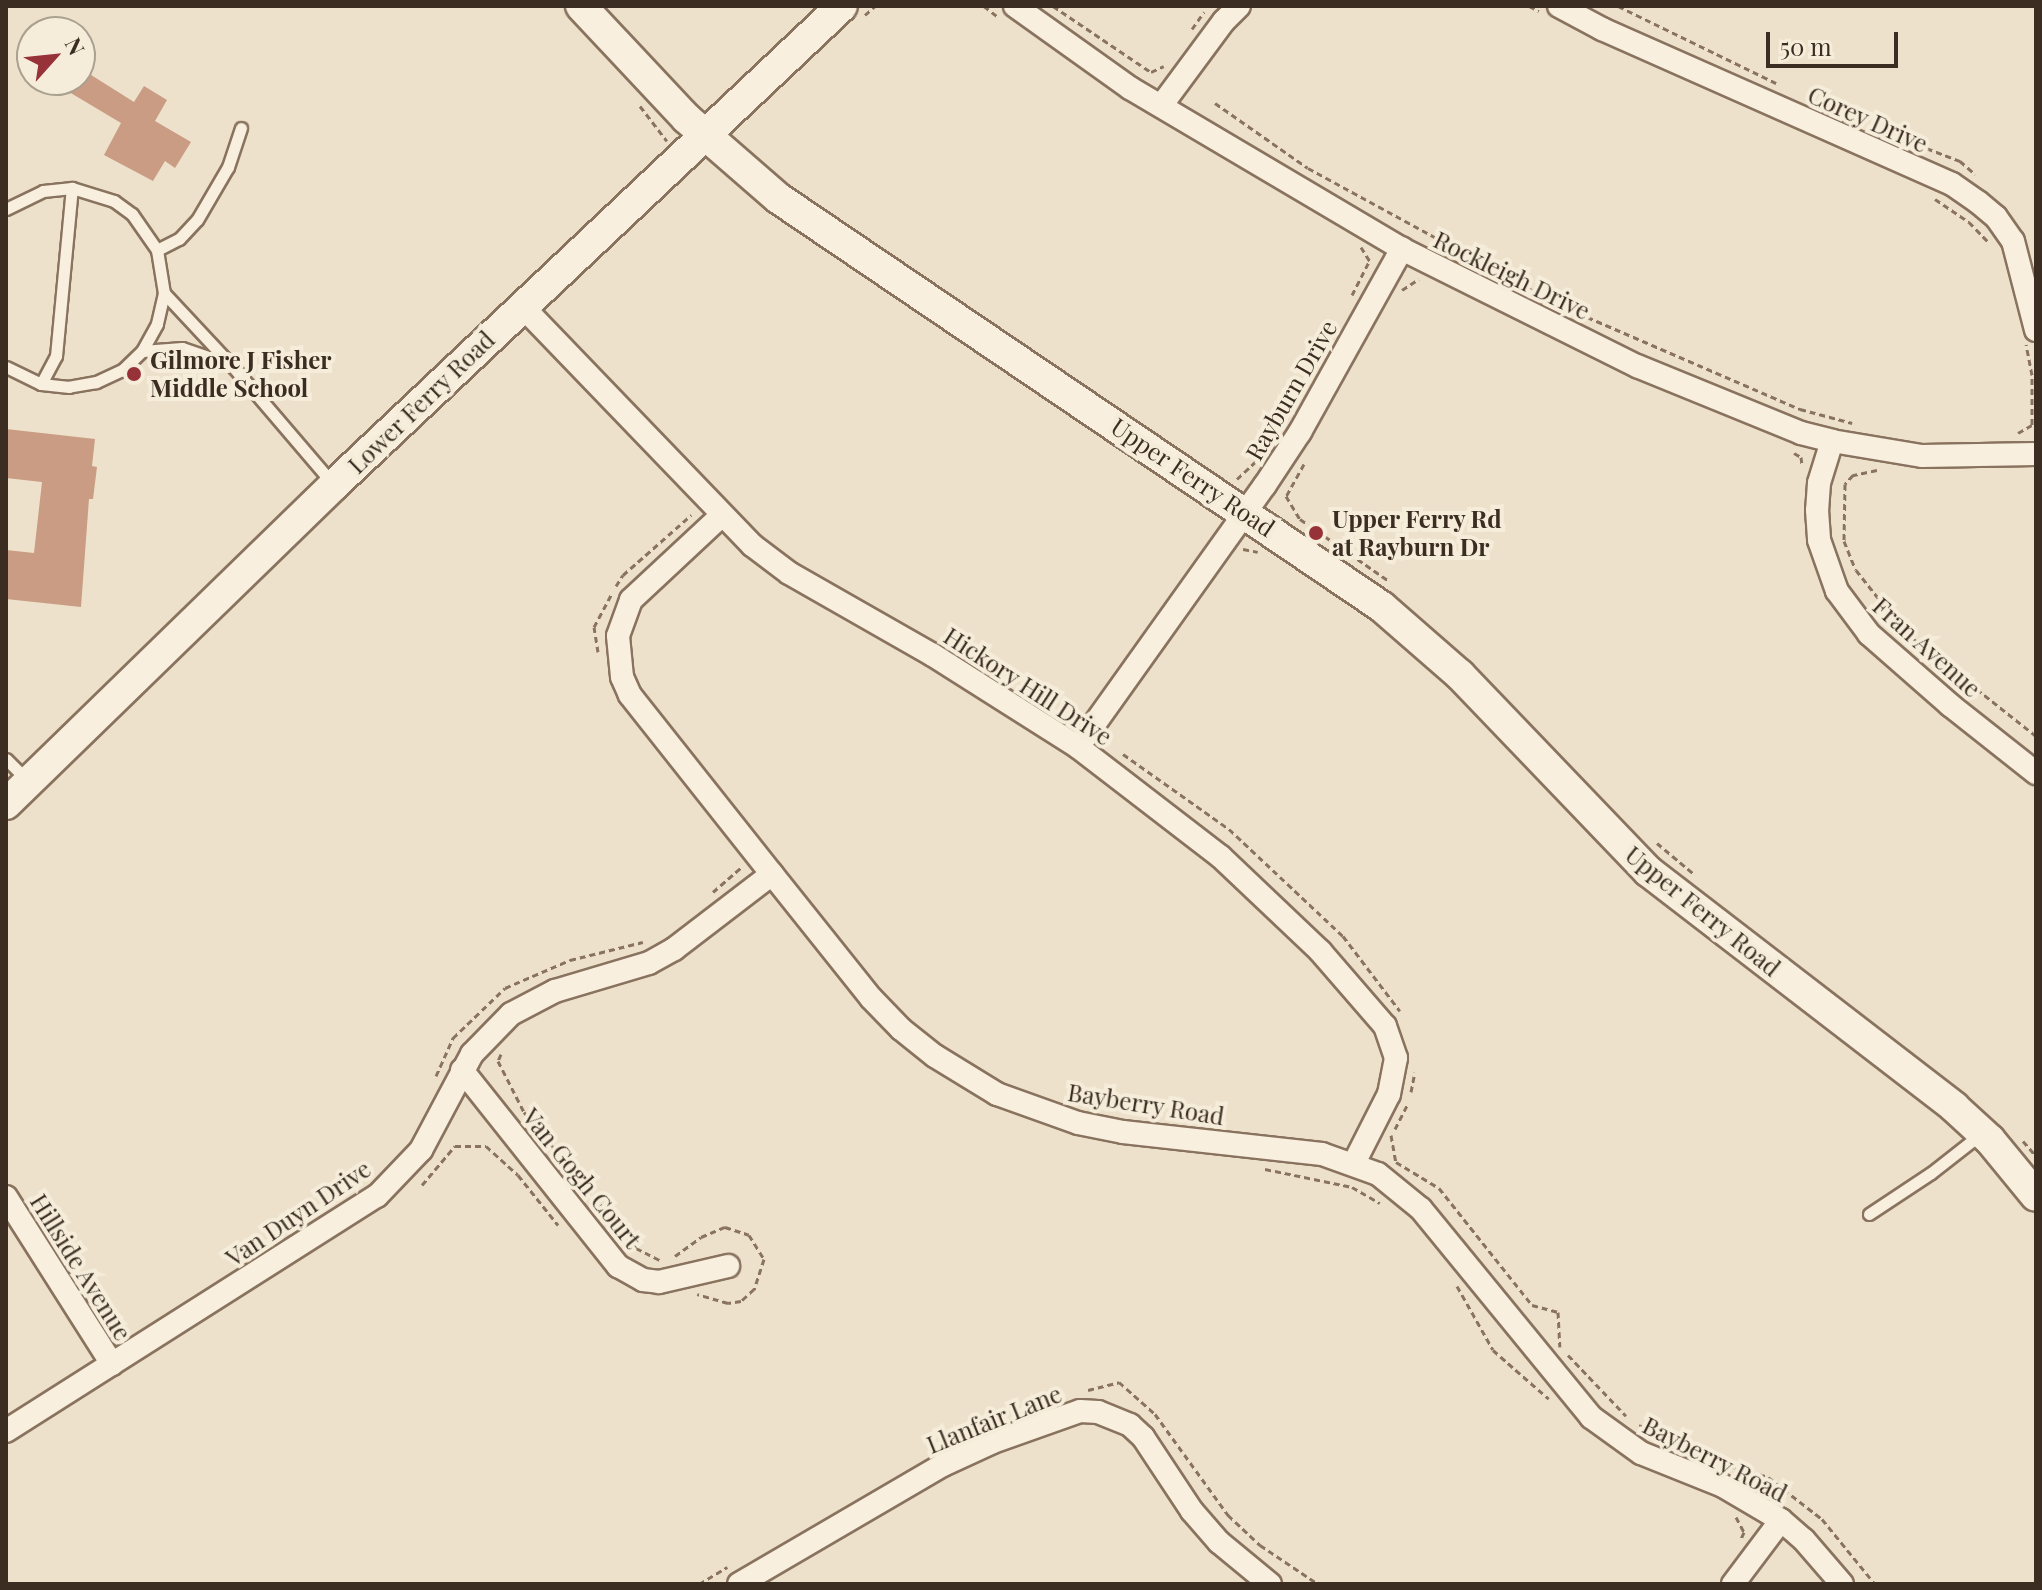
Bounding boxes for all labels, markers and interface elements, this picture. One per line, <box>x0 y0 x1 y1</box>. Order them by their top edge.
north arrow <box>16 16 96 96</box>
scale bar <box>1770 16 1902 66</box>
text: 50 m <box>1780 30 1832 62</box>
text: N <box>59 32 93 60</box>
street label: Corey Drive <box>1803 80 1933 158</box>
street label: Rockleigh Drive <box>1429 225 1595 325</box>
street label: Rayburn Drive <box>1239 315 1343 465</box>
street label: Lower Ferry Road <box>341 324 501 480</box>
place label: Gilmore J Fisher Middle School <box>150 346 331 402</box>
marker: Gilmore J Fisher Middle School <box>125 365 143 383</box>
street label: Upper Ferry Road <box>1105 411 1281 543</box>
place label: Upper Ferry Rd at Rayburn Dr <box>1332 505 1503 561</box>
marker: Upper Ferry Rd at Rayburn Dr <box>1307 524 1325 542</box>
street label: Fran Avenue <box>1867 591 1987 703</box>
street label: Hickory Hill Drive <box>938 621 1118 751</box>
street label: Upper Ferry Road <box>1619 839 1787 983</box>
street label: Bayberry Road <box>1065 1077 1227 1131</box>
street label: Van Gogh Court <box>517 1102 647 1254</box>
street label: Van Duyn Drive <box>220 1154 376 1272</box>
street label: Hillside Avenue <box>24 1188 138 1346</box>
street label: Llanfair Lane <box>922 1379 1066 1459</box>
street label: Bayberry Road <box>1638 1410 1792 1508</box>

